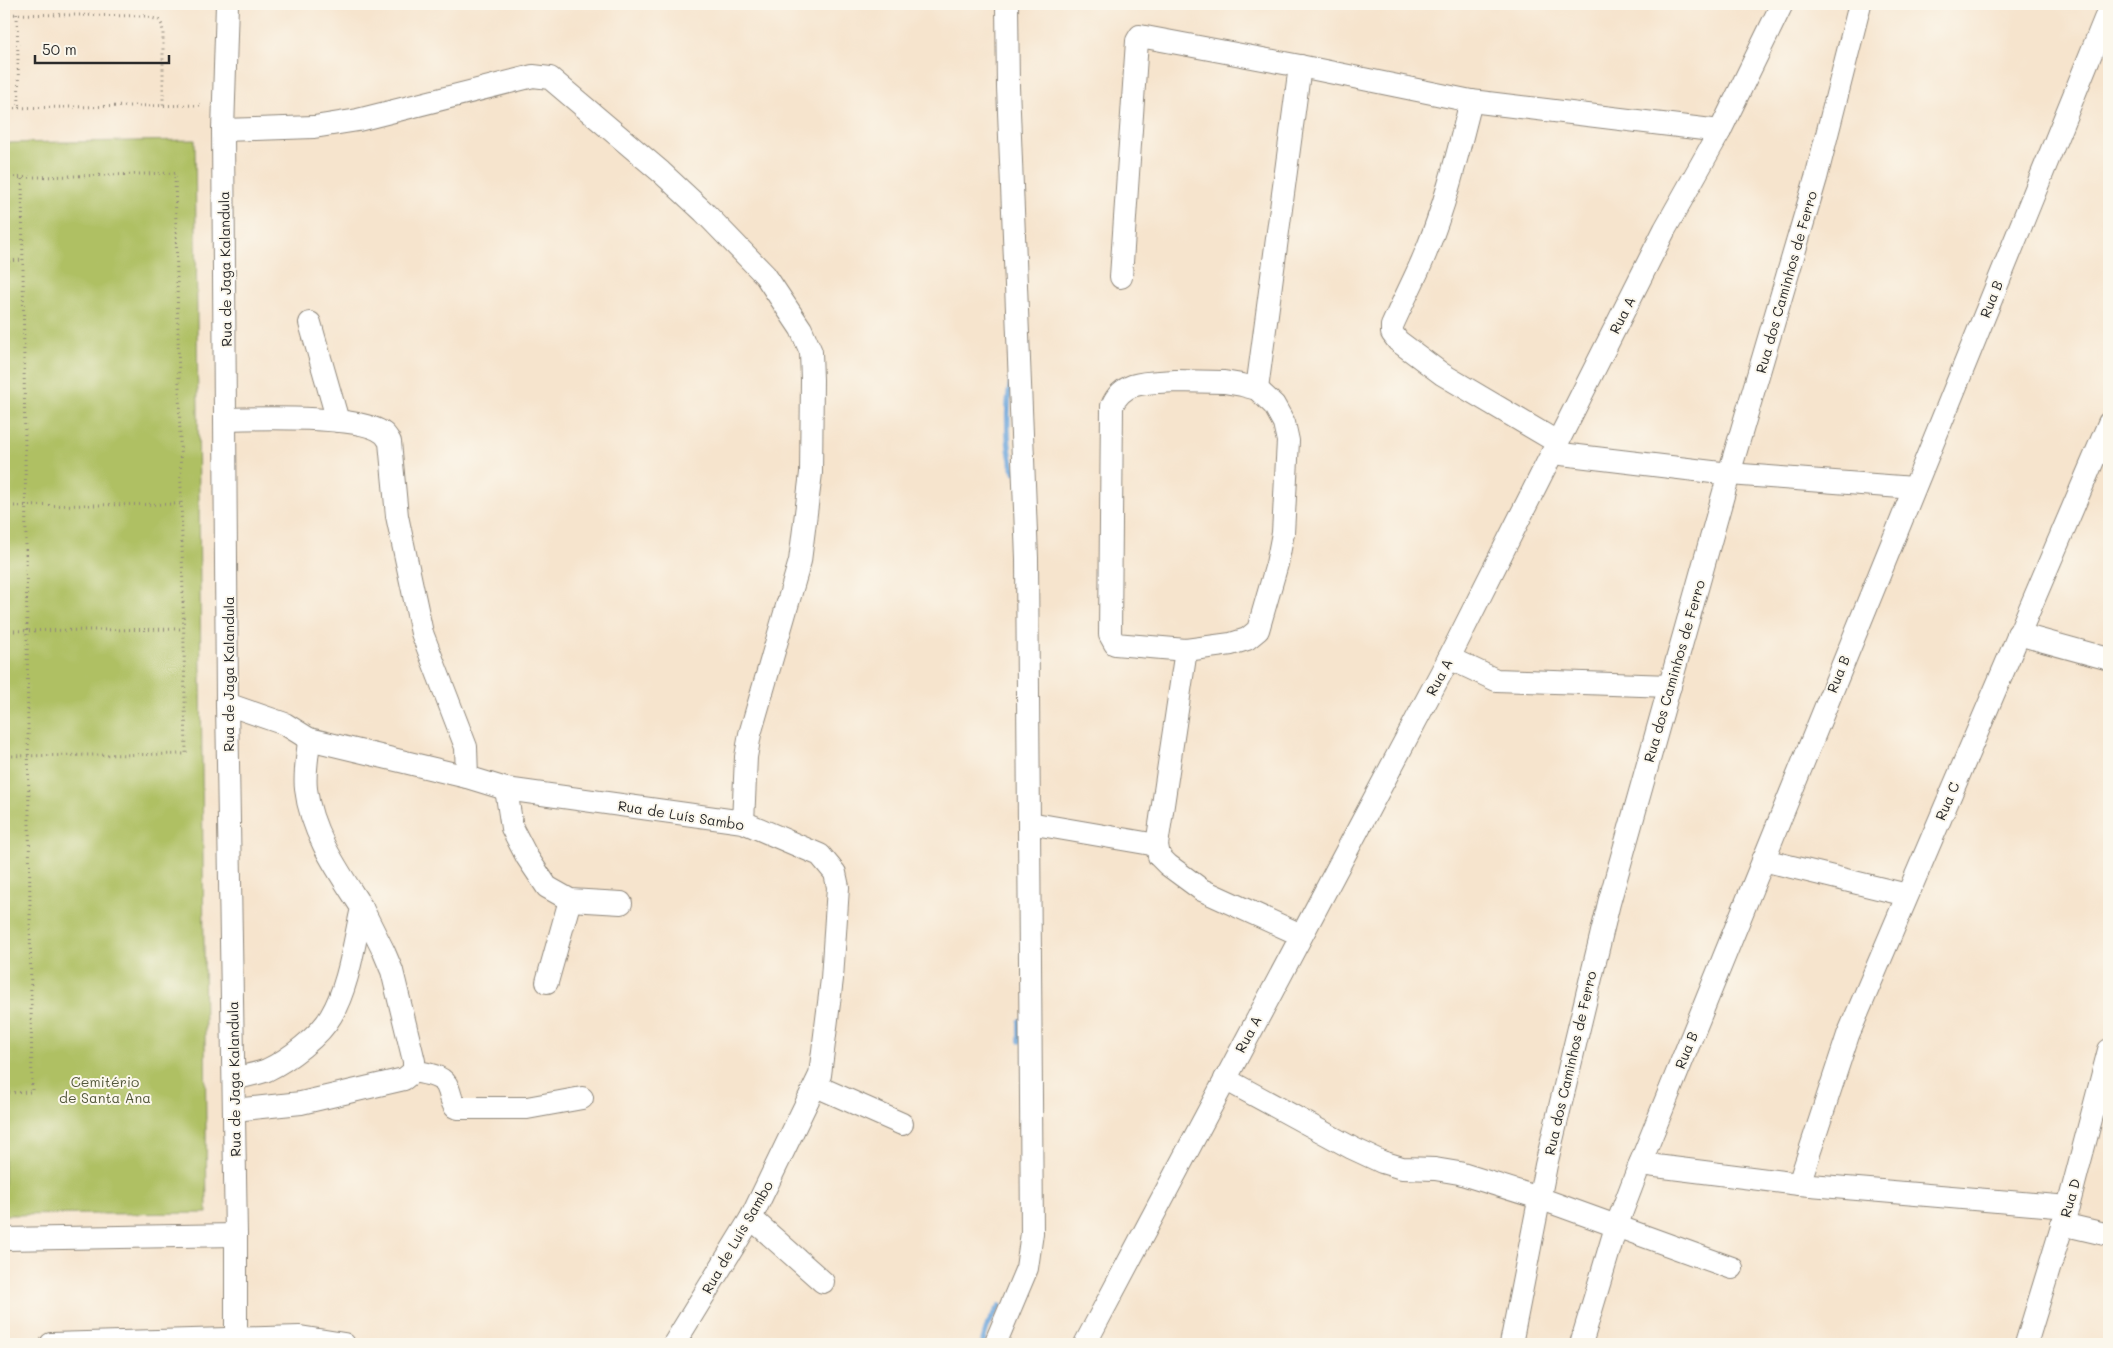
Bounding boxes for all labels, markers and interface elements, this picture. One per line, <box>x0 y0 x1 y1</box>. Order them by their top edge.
scale bar <box>35 32 169 64</box>
text: 50 m <box>42 39 77 59</box>
street label: Rua dos Caminhos de Ferro <box>1751 189 1821 375</box>
street label: Rua de Jaga Kalandula <box>214 191 236 347</box>
street label: Rua B <box>1975 278 2007 320</box>
street label: Rua A <box>1605 293 1639 337</box>
street label: Rua dos Caminhos de Ferro <box>1639 578 1709 764</box>
street label: Rua de Jaga Kalandula <box>219 596 238 752</box>
street label: Rua B <box>1822 653 1854 695</box>
street label: Rua A <box>1421 655 1457 699</box>
street label: Rua C <box>1930 779 1964 823</box>
street label: Rua de Luís Sambo <box>617 796 745 834</box>
street label: Rua dos Caminhos de Ferro <box>1540 969 1600 1157</box>
street label: Rua de Jaga Kalandula <box>223 1001 245 1157</box>
street label: Rua A <box>1230 1012 1266 1056</box>
street label: Rua B <box>1670 1029 1702 1071</box>
park label: Cemitério de Santa Ana <box>59 1072 151 1107</box>
street label: Rua D <box>2055 1176 2085 1220</box>
street label: Rua de Luís Sambo <box>697 1177 777 1297</box>

